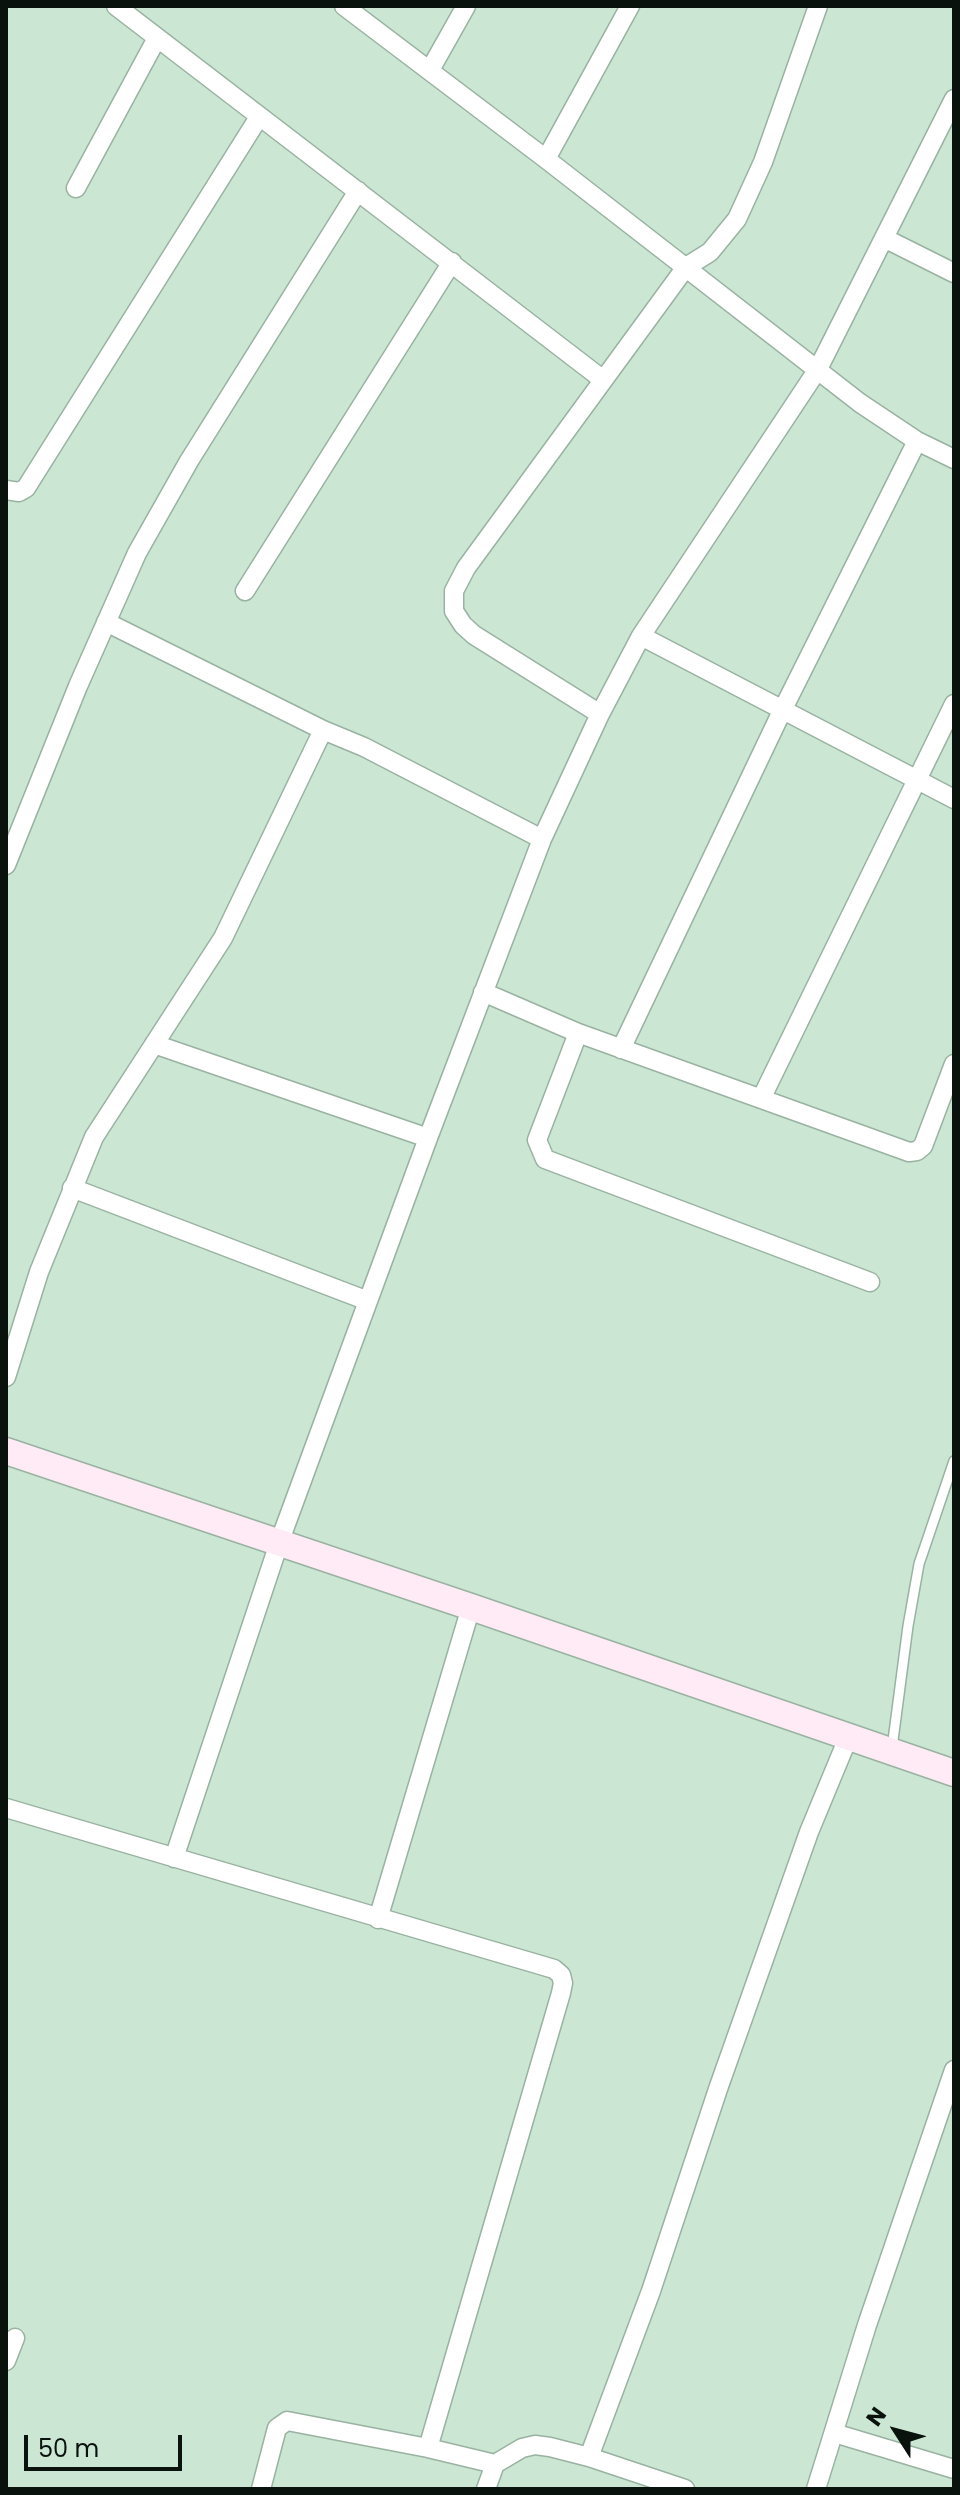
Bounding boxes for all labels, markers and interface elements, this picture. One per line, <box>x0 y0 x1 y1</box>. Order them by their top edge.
north arrow <box>856 2391 936 2471</box>
text: N <box>859 2401 894 2432</box>
scale bar <box>28 2419 186 2469</box>
text: 50 m <box>38 2432 99 2465</box>

